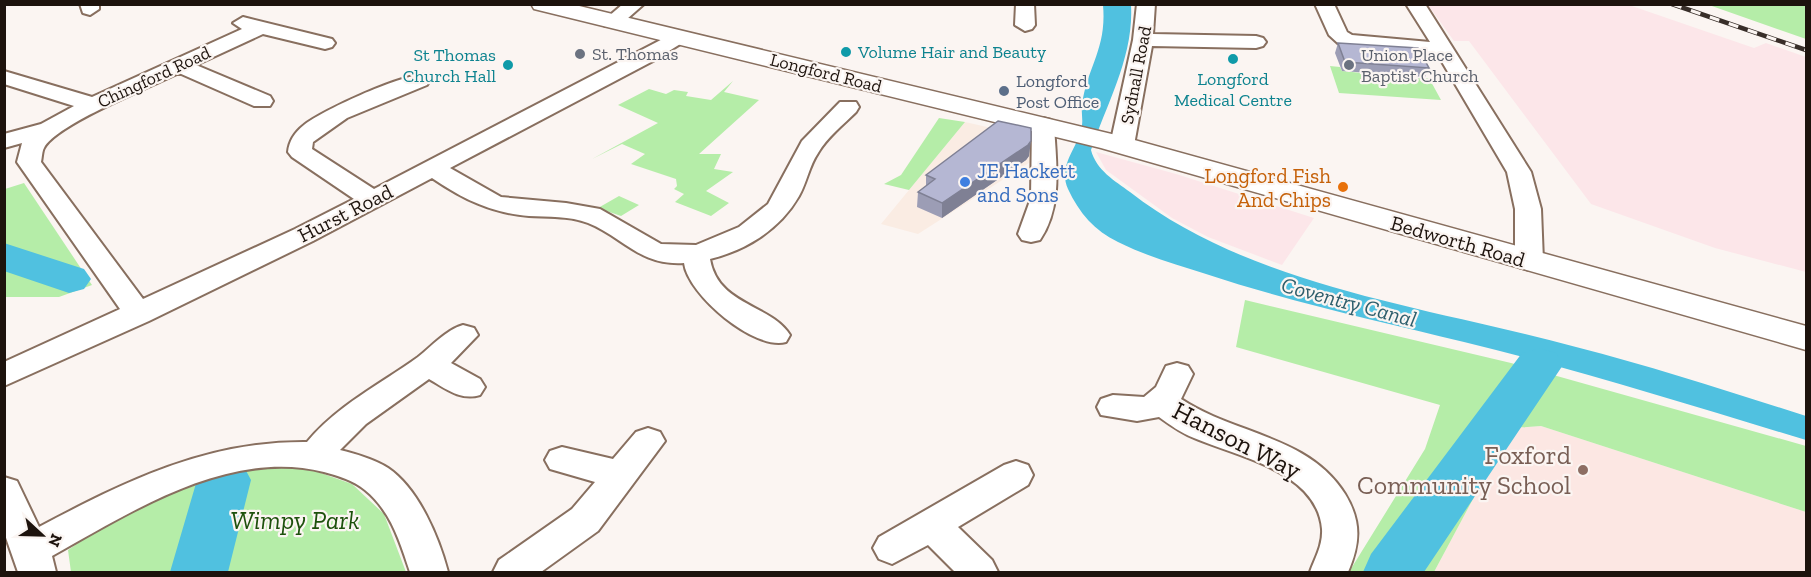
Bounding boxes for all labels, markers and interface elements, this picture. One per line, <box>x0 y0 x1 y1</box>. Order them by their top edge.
street label: Sydnall Road <box>1116 24 1156 126</box>
street label: Chingford Road <box>94 41 214 113</box>
place label: Volume Hair and Beauty <box>857 41 1047 63</box>
place label: St. Thomas <box>592 43 679 65</box>
place label: St Thomas Church Hall <box>403 44 496 87</box>
place label: Union Place Baptist Church <box>1361 44 1479 87</box>
marker: Volume Hair and Beauty <box>839 45 853 59</box>
marker: St. Thomas <box>573 47 587 61</box>
street label: Longford Road <box>768 48 884 98</box>
marker: Longford Medical Centre <box>1226 52 1240 66</box>
marker: St Thomas Church Hall <box>501 58 515 72</box>
marker: Union Place Baptist Church <box>1342 58 1356 72</box>
place label: Longford Medical Centre <box>1174 68 1292 111</box>
place label: Longford Post Office <box>1016 70 1099 113</box>
marker: Longford Post Office <box>997 84 1011 98</box>
place label: JE Hackett and Sons <box>977 158 1075 207</box>
place label: Longford Fish And Chips <box>1204 163 1331 212</box>
marker: JE Hackett and Sons <box>958 175 972 189</box>
street label: Hurst Road <box>293 178 397 248</box>
marker: Longford Fish And Chips <box>1336 180 1350 194</box>
street label: Bedworth Road <box>1388 210 1529 272</box>
water label: Coventry Canal <box>1279 271 1419 333</box>
street label: Hanson Way <box>1167 394 1307 486</box>
place label: Foxford Community School <box>1357 439 1571 501</box>
marker: Foxford Community School <box>1576 463 1590 477</box>
park label: Wimpy Park <box>230 504 360 536</box>
north arrow <box>12 505 72 565</box>
text: N <box>44 531 67 550</box>

